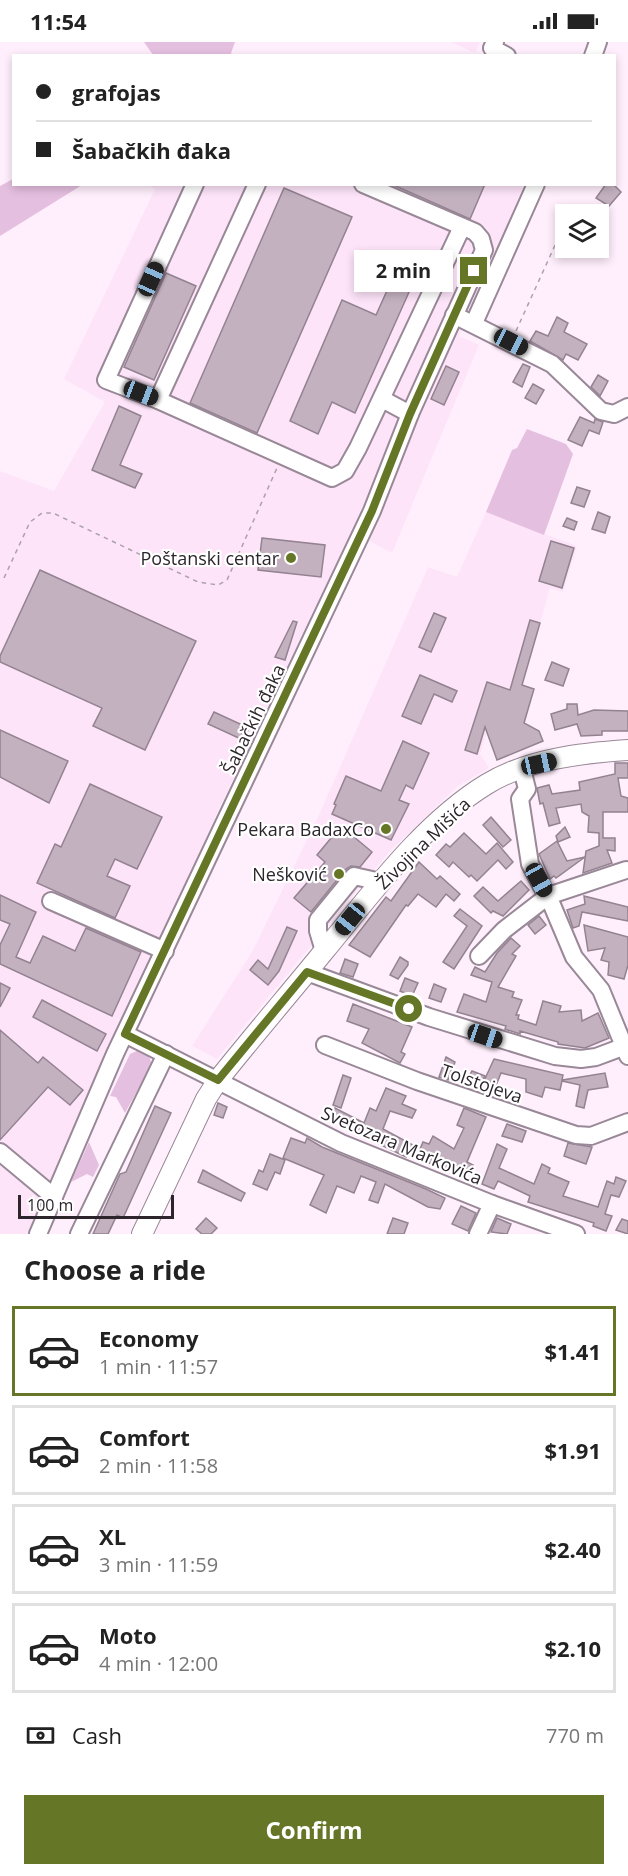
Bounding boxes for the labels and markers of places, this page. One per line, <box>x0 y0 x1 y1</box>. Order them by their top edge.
place label: Poštanski centar <box>141 546 280 570</box>
marker: Poštanski centar <box>284 551 298 565</box>
place label: Pekara BadaxCo <box>237 817 374 841</box>
marker: Pekara BadaxCo <box>379 822 393 836</box>
place label: Nešković <box>252 862 327 886</box>
marker: Nešković <box>332 867 346 881</box>

